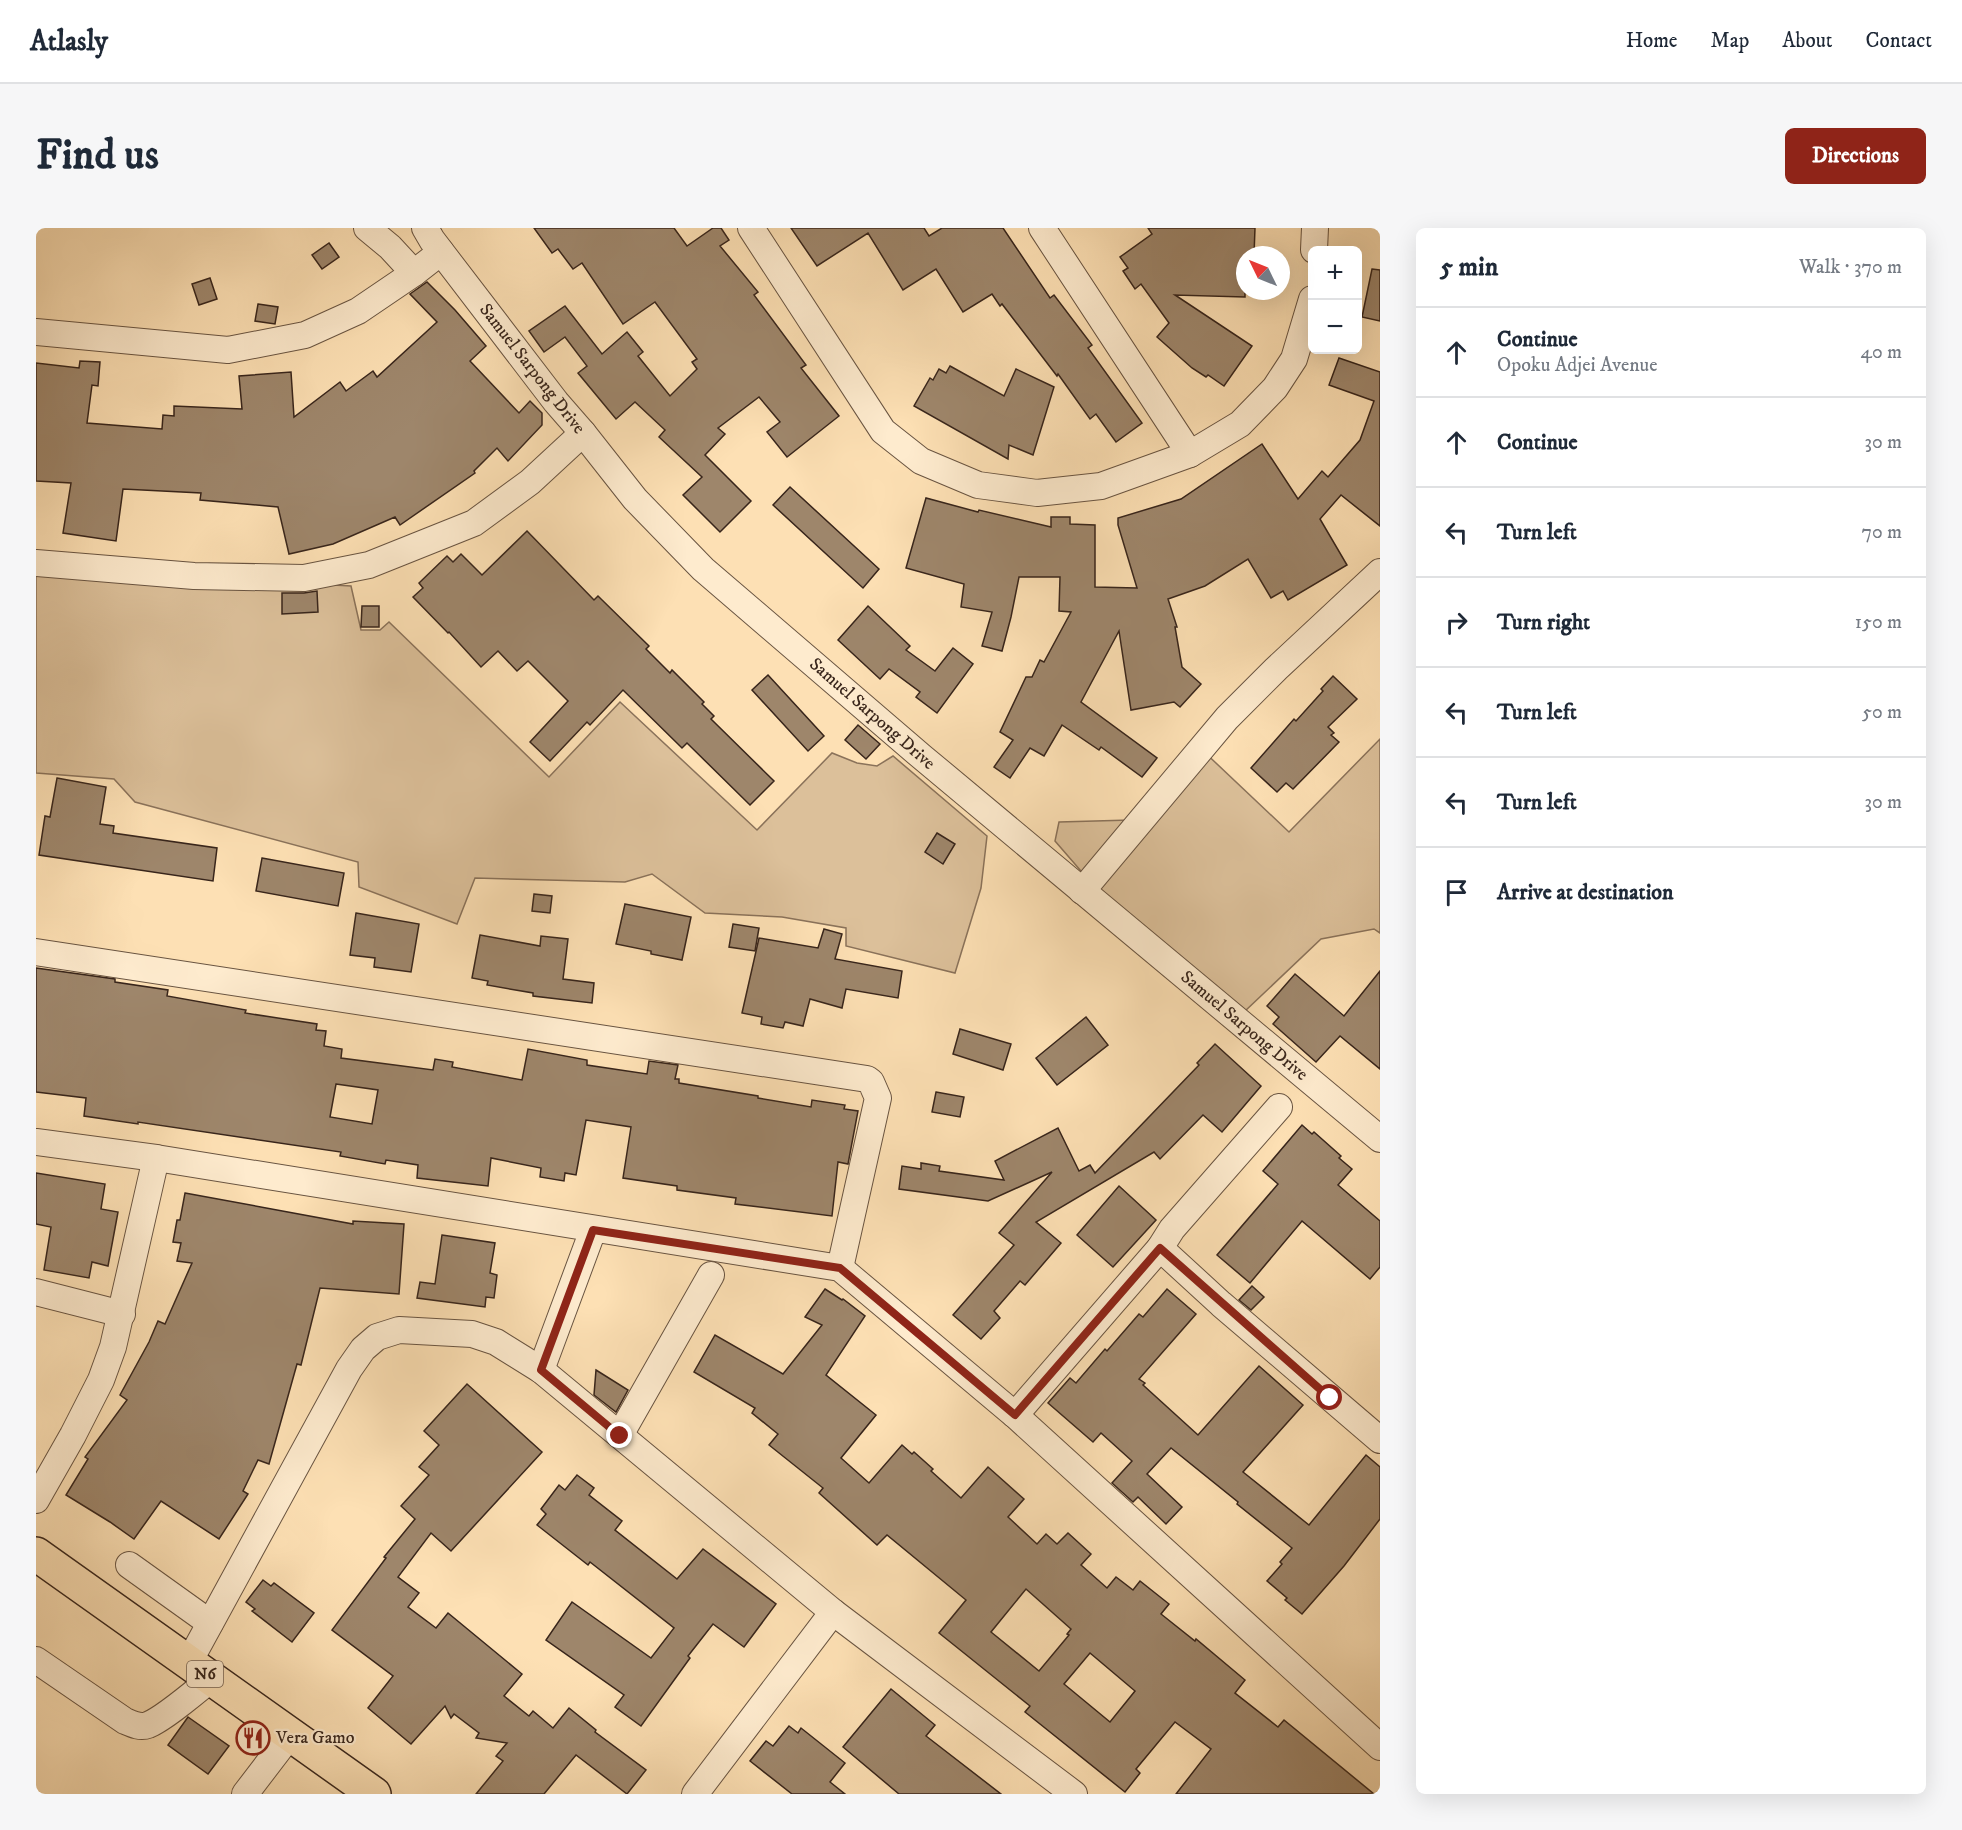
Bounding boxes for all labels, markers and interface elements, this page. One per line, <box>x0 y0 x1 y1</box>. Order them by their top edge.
text: Atlasly <box>30 24 108 59</box>
text: Home <box>1626 28 1678 54</box>
text: Map <box>1711 28 1749 54</box>
text: About <box>1782 28 1833 54</box>
text: Contact <box>1866 28 1932 54</box>
button: Directions <box>1785 128 1926 184</box>
text: Find us <box>36 130 159 182</box>
north arrow <box>1236 246 1290 300</box>
map controls <box>1308 246 1362 354</box>
button: + <box>1308 246 1362 300</box>
text: 5 min <box>1440 251 1498 284</box>
text: Walk · 370 m <box>1799 255 1902 280</box>
street label: Samuel Sarpong Drive <box>474 299 590 439</box>
button: − <box>1308 300 1362 354</box>
text: Continue <box>1497 326 1578 353</box>
icon: ahead <box>1440 336 1473 369</box>
text: 40 m <box>1860 340 1902 365</box>
text: Opoku Adjei Avenue <box>1497 353 1658 378</box>
icon: ahead <box>1440 426 1473 459</box>
text: Continue <box>1497 429 1578 456</box>
text: 30 m <box>1864 430 1902 455</box>
icon: left <box>1440 516 1473 549</box>
text: Turn left <box>1497 519 1577 546</box>
text: 70 m <box>1861 520 1902 545</box>
icon: right <box>1440 606 1473 639</box>
text: Turn right <box>1497 609 1590 636</box>
text: 150 m <box>1855 610 1902 635</box>
street label: Samuel Sarpong Drive <box>805 653 939 775</box>
icon: left <box>1440 696 1473 729</box>
text: Turn left <box>1497 699 1577 726</box>
text: 50 m <box>1862 700 1902 725</box>
icon: left <box>1440 786 1473 819</box>
text: Turn left <box>1497 789 1577 816</box>
text: 30 m <box>1864 790 1902 815</box>
icon: arrive <box>1440 876 1473 909</box>
text: Arrive at destination <box>1497 879 1674 906</box>
street label: Samuel Sarpong Drive <box>1176 966 1312 1086</box>
route start <box>1316 1384 1342 1410</box>
route end <box>606 1422 632 1448</box>
road number: N6 <box>187 1661 223 1687</box>
restaurant icon: Vera Gamo <box>235 1720 271 1756</box>
place label: Vera Gamo <box>275 1727 355 1749</box>

